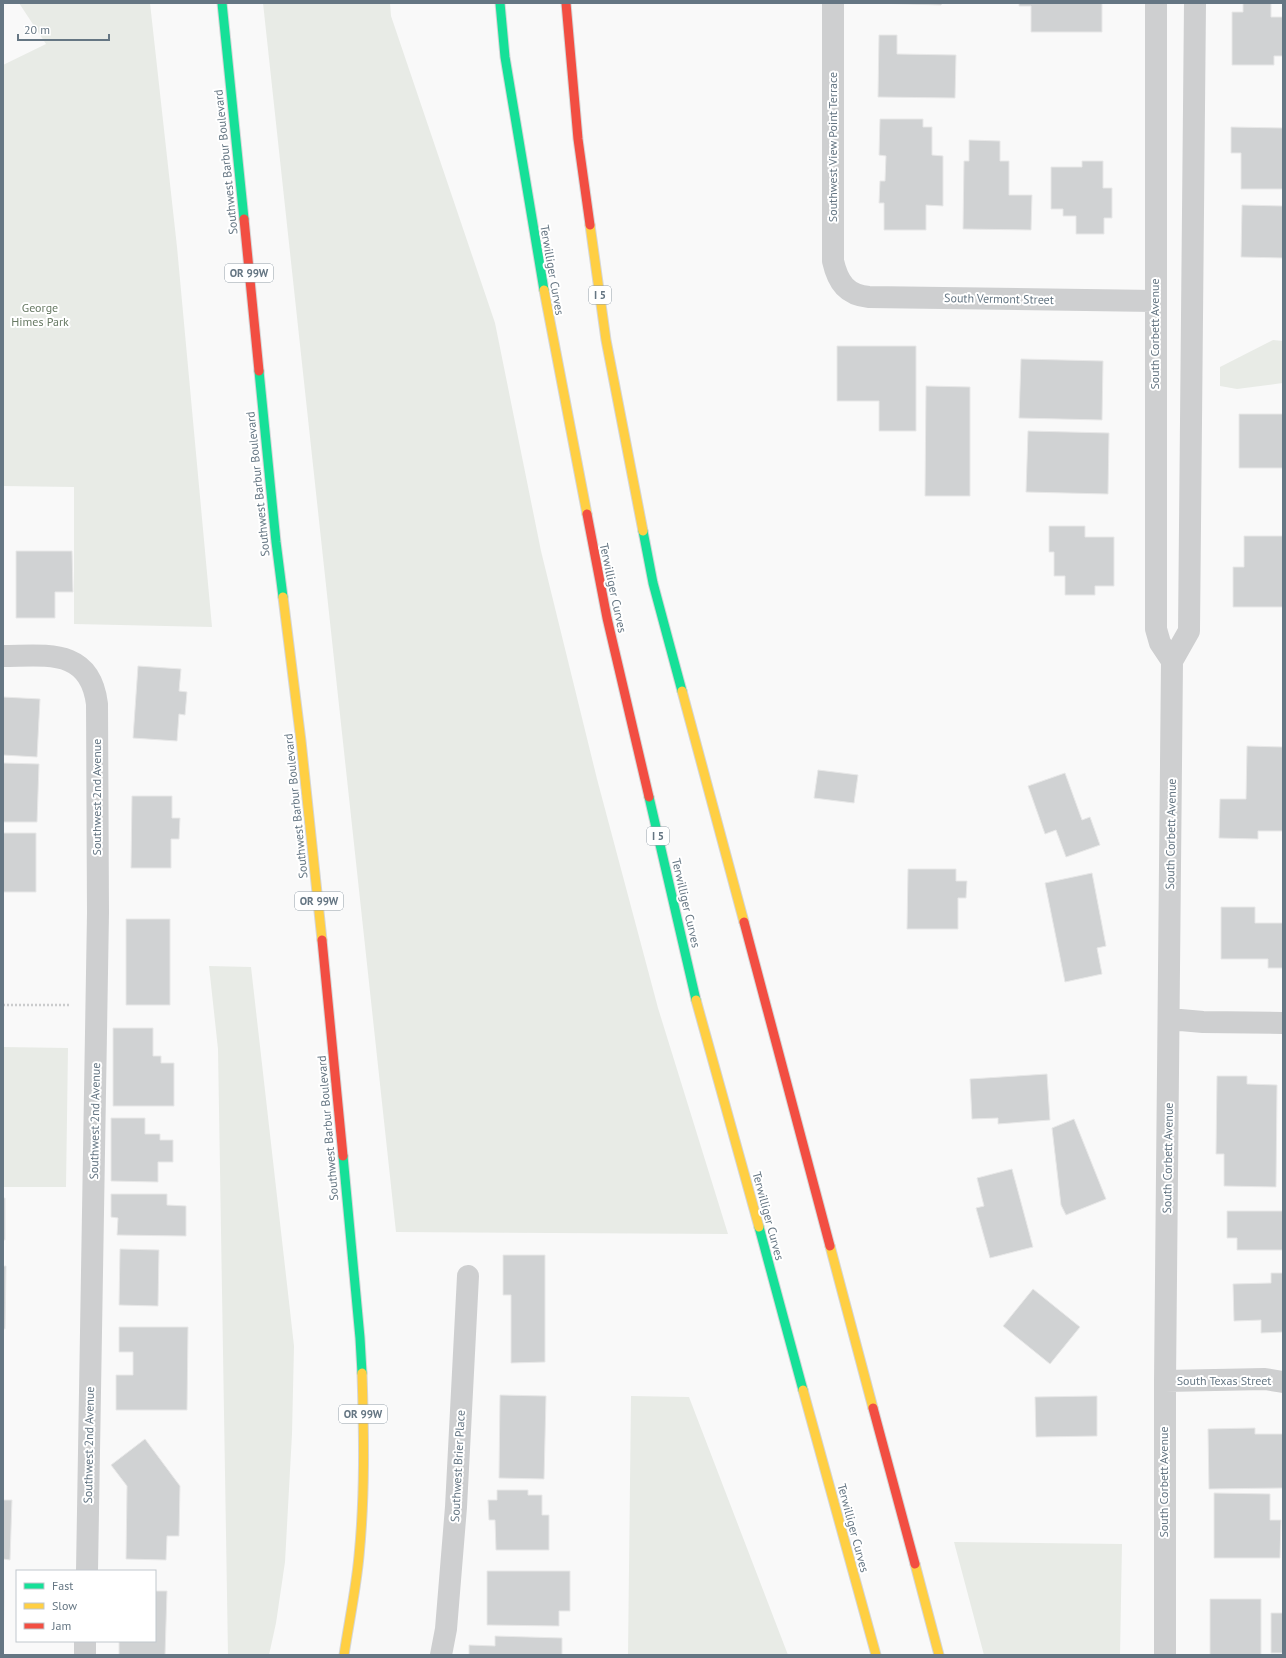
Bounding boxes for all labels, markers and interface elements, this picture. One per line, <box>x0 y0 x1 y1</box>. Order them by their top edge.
scale bar <box>18 16 109 42</box>
text: 20 m <box>24 22 50 37</box>
street label: Southwest View Point Terrace <box>825 72 840 222</box>
street label: Southwest Barbur Boulevard <box>210 89 241 235</box>
street label: Terwilliger Curves <box>537 224 568 316</box>
road number: OR 99W <box>225 264 273 282</box>
street label: South Corbett Avenue <box>1147 278 1162 390</box>
road number: I 5 <box>589 286 611 304</box>
street label: South Vermont Street <box>944 290 1054 307</box>
park label: George Himes Park <box>11 300 69 329</box>
street label: Southwest Barbur Boulevard <box>242 411 273 557</box>
street label: Terwilliger Curves <box>597 542 630 634</box>
street label: Southwest Barbur Boulevard <box>280 733 311 879</box>
street label: Southwest 2nd Avenue <box>89 739 104 855</box>
street label: South Corbett Avenue <box>1162 778 1179 890</box>
road number: I 5 <box>647 827 669 845</box>
street label: Terwilliger Curves <box>669 857 704 949</box>
road number: OR 99W <box>295 892 343 910</box>
street label: Southwest Barbur Boulevard <box>314 1055 341 1201</box>
street label: Southwest 2nd Avenue <box>86 1062 103 1180</box>
street label: South Corbett Avenue <box>1159 1102 1176 1214</box>
street label: Terwilliger Curves <box>749 1170 788 1262</box>
street label: South Texas Street <box>1177 1373 1271 1388</box>
street label: Southwest 2nd Avenue <box>80 1386 97 1504</box>
road number: OR 99W <box>339 1405 387 1423</box>
street label: Southwest Brier Place <box>447 1410 468 1522</box>
street label: South Corbett Avenue <box>1156 1426 1171 1538</box>
street label: Terwilliger Curves <box>834 1482 873 1574</box>
legend <box>16 1570 156 1642</box>
text: Fast <box>52 1578 73 1593</box>
text: Slow <box>52 1598 77 1613</box>
text: Jam <box>51 1618 71 1633</box>

